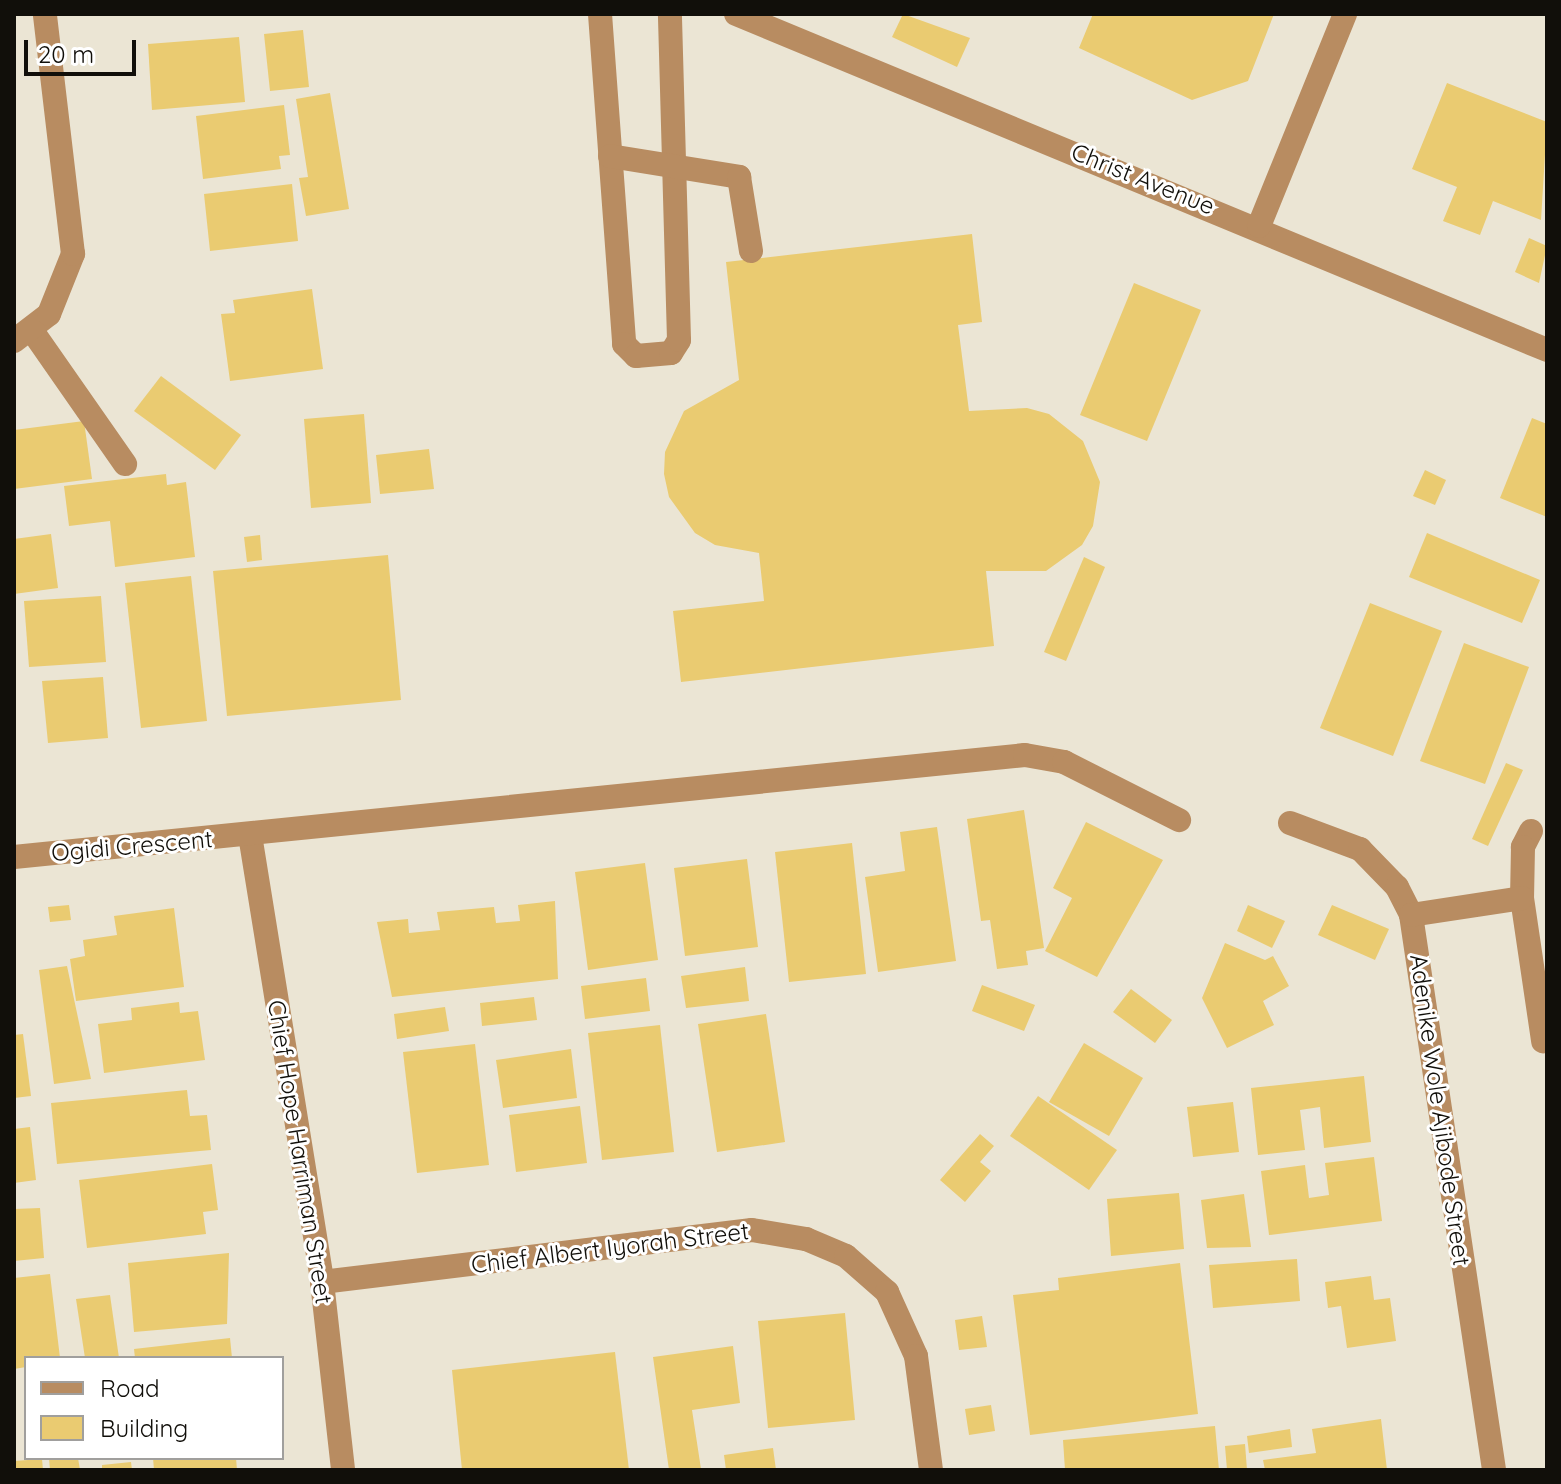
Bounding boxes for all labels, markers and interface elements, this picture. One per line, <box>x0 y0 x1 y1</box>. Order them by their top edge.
scale bar <box>28 24 140 74</box>
text: 20 m <box>38 39 94 69</box>
street label: Christ Avenue <box>1067 137 1219 221</box>
street label: Ogidi Crescent <box>50 825 214 867</box>
street label: Adenike Wole Ajibode Street <box>1404 952 1476 1268</box>
street label: Chief Hope Harriman Street <box>262 998 338 1306</box>
street label: Chief Albert Iyorah Street <box>470 1217 750 1279</box>
legend <box>24 1356 284 1460</box>
text: Road <box>100 1373 160 1403</box>
text: Building <box>100 1413 188 1443</box>

